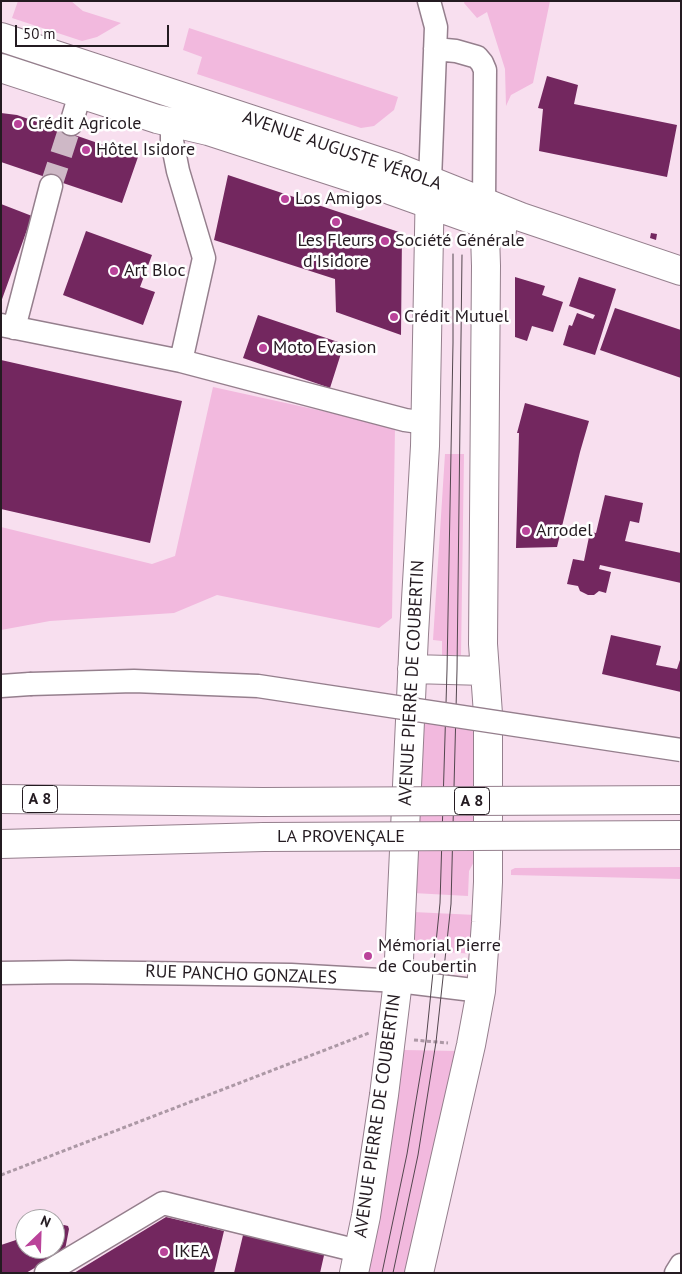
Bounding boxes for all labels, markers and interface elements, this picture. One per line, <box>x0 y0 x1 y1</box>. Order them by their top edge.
scale bar <box>18 15 171 47</box>
text: 50 m <box>23 24 56 43</box>
street label: AVENUE AUGUSTE VÉROLA <box>240 107 444 195</box>
place label: Crédit Agricole <box>28 113 141 135</box>
marker: Crédit Agricole <box>12 118 24 130</box>
place label: Hôtel Isidore <box>96 139 195 161</box>
marker: Hôtel Isidore <box>80 144 92 156</box>
place label: Los Amigos <box>295 188 382 210</box>
marker: Los Amigos <box>279 193 291 205</box>
marker: Les Fleurs d'Isidore <box>330 216 342 228</box>
place label: Les Fleurs d'Isidore <box>298 230 374 272</box>
place label: Société Générale <box>395 230 525 252</box>
marker: Société Générale <box>379 235 391 247</box>
place label: Art Bloc <box>124 260 186 282</box>
marker: Art Bloc <box>108 265 120 277</box>
place label: Crédit Mutuel <box>404 306 509 328</box>
marker: Crédit Mutuel <box>388 311 400 323</box>
place label: Moto Evasion <box>273 337 376 359</box>
marker: Moto Evasion <box>257 342 269 354</box>
place label: Arrodel <box>536 520 593 542</box>
marker: Arrodel <box>520 525 532 537</box>
street label: AVENUE PIERRE DE COUBERTIN <box>395 560 429 806</box>
road number: A 8 <box>22 786 58 812</box>
road number: A 8 <box>454 788 490 814</box>
street label: LA PROVENÇALE <box>277 826 405 848</box>
place label: Mémorial Pierre de Coubertin <box>378 935 501 978</box>
marker: Mémorial Pierre de Coubertin <box>362 950 374 962</box>
street label: RUE PANCHO GONZALES <box>145 961 337 989</box>
street label: AVENUE PIERRE DE COUBERTIN <box>350 993 406 1239</box>
north arrow <box>15 1209 65 1259</box>
text: N <box>38 1211 54 1231</box>
place label: IKEA <box>174 1241 210 1263</box>
marker: IKEA <box>158 1246 170 1258</box>

